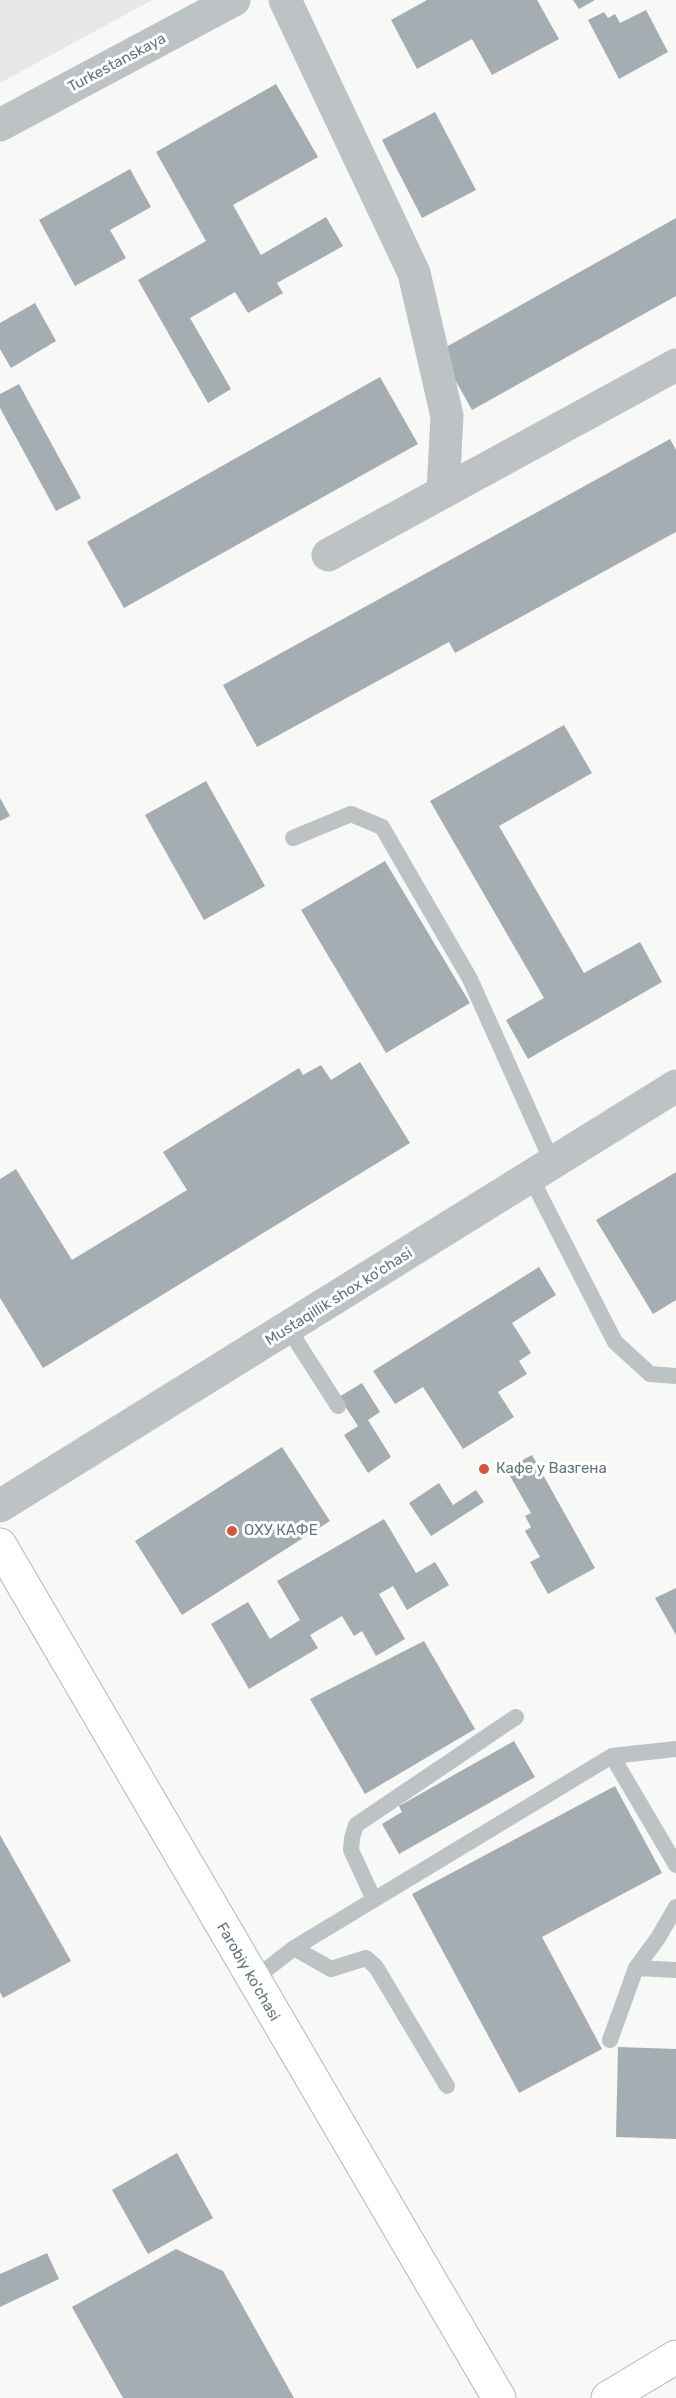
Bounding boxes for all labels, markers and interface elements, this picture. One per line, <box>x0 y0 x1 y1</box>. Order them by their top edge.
street label: Turkestanskaya <box>65 30 169 96</box>
street label: Mustaqillik shox ko'chasi <box>262 1244 416 1350</box>
place label: Кафе у Вазгена <box>496 1460 607 1478</box>
marker: Кафе у Вазгена <box>477 1462 491 1476</box>
place label: ОХУ КАФЕ <box>244 1522 318 1540</box>
marker: ОХУ КАФЕ <box>225 1524 239 1538</box>
street label: Farobiy ko'chasi <box>213 1920 283 2024</box>

